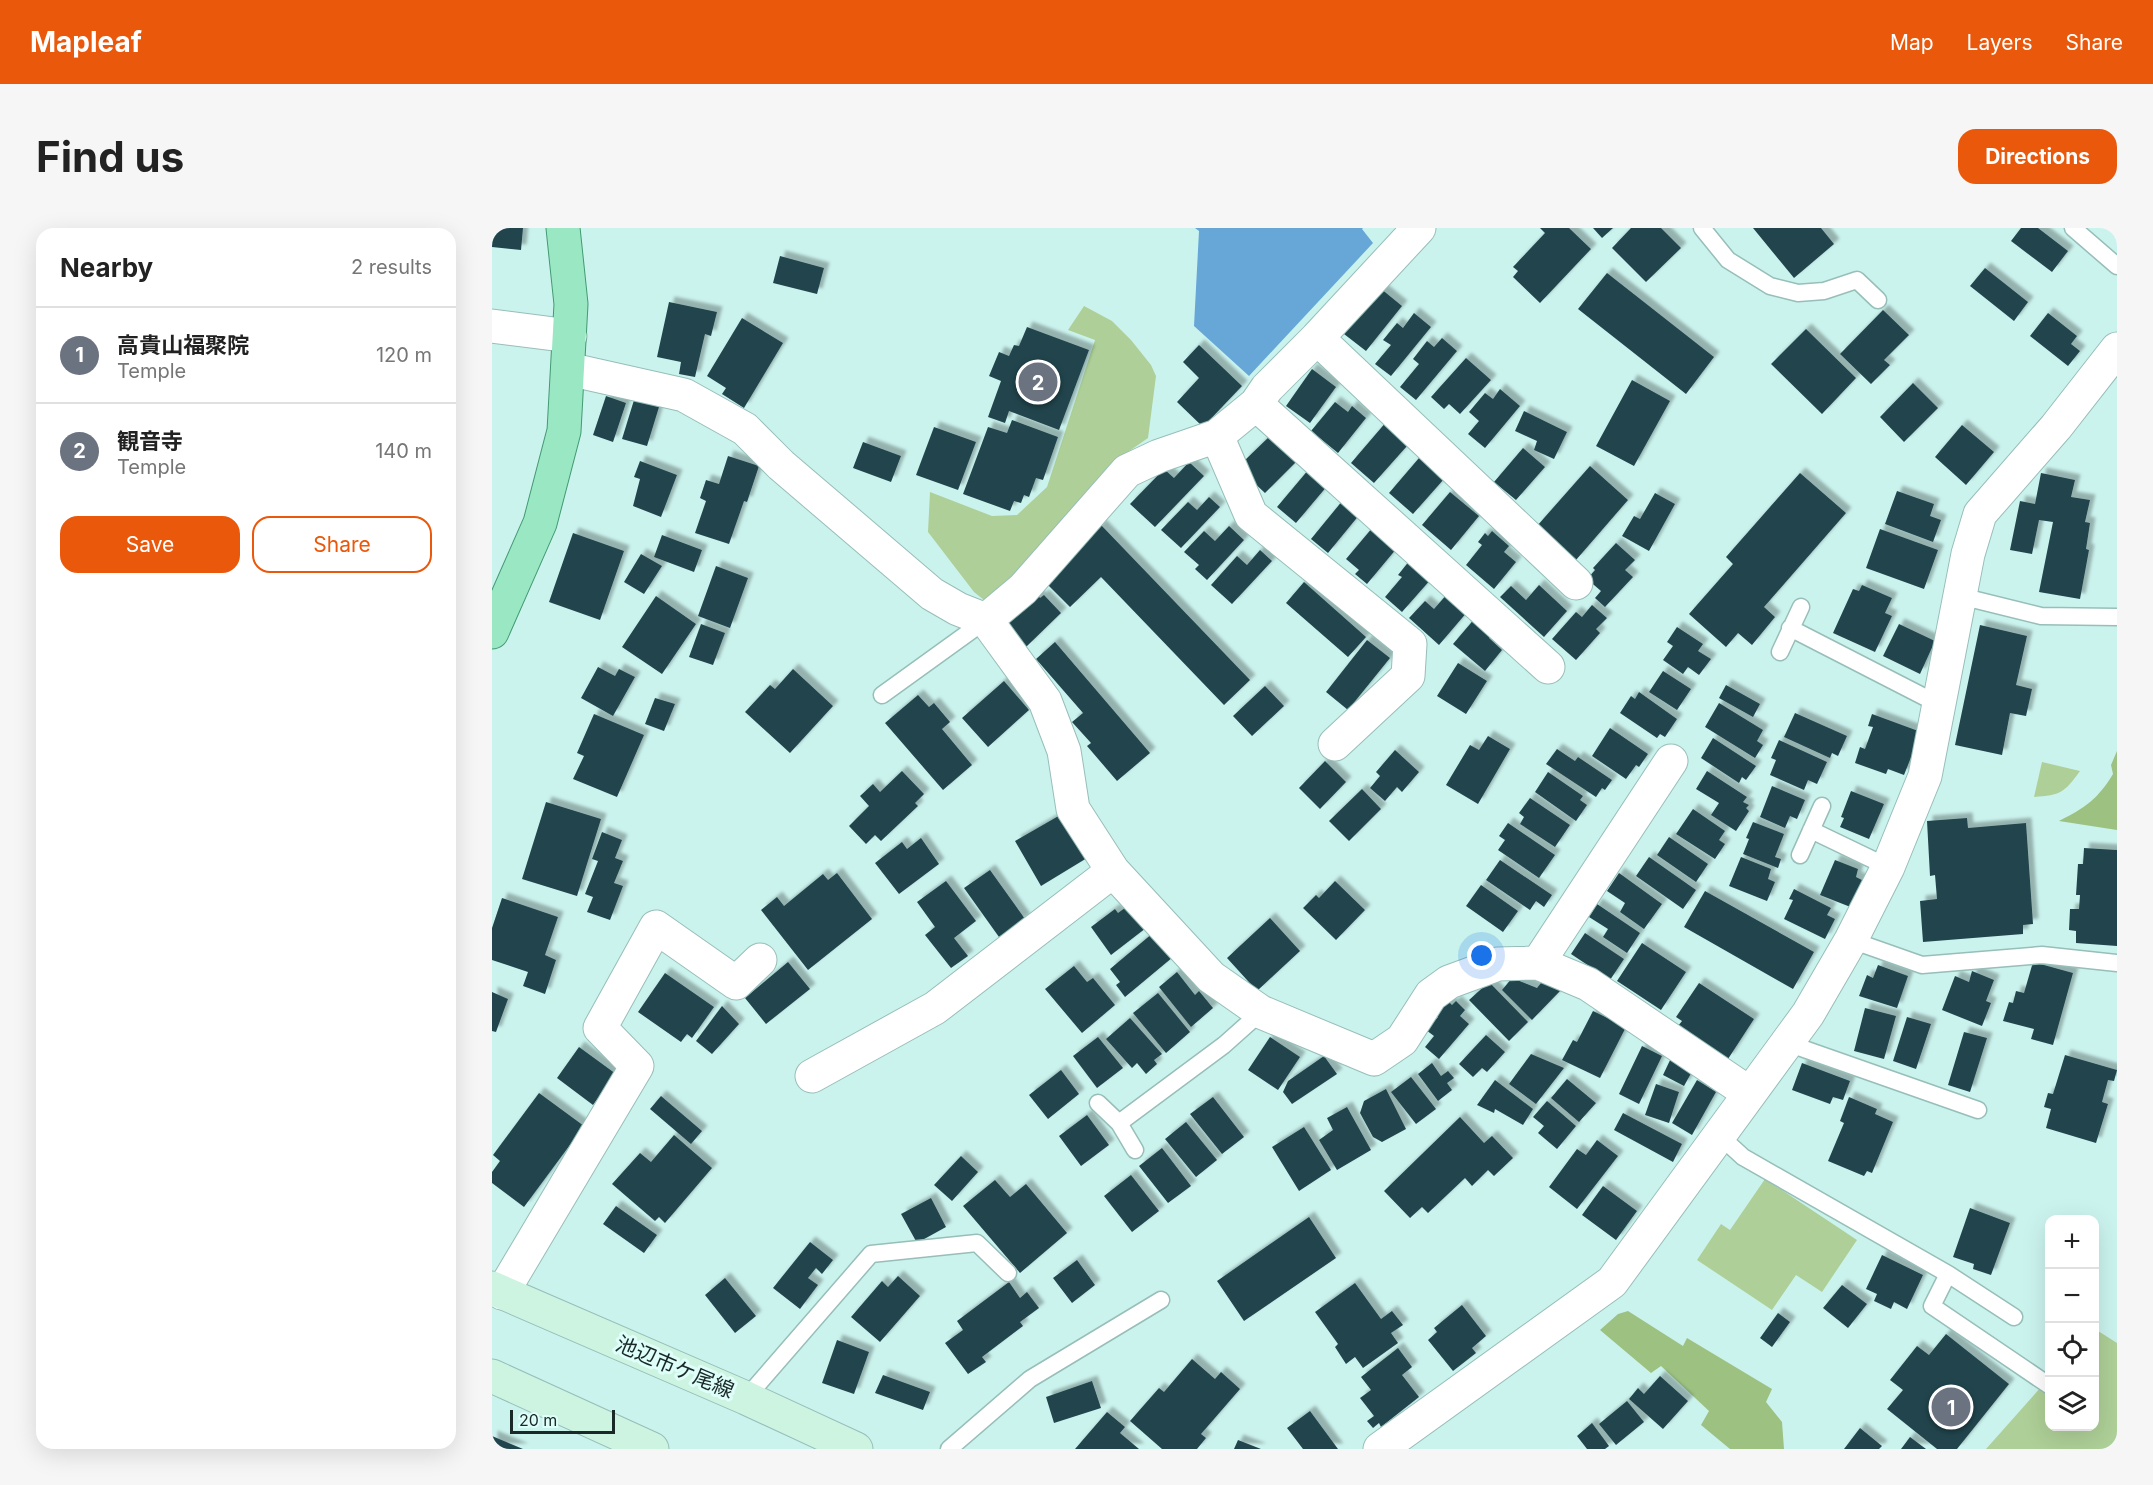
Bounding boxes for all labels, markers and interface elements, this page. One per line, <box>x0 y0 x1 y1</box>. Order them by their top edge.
text: Mapleaf <box>30 25 142 59</box>
text: Map <box>1890 30 1934 55</box>
text: Layers <box>1967 30 2033 55</box>
text: Share <box>2066 30 2123 55</box>
button: Directions <box>1958 129 2117 184</box>
text: Find us <box>36 131 184 182</box>
text: Nearby <box>60 252 153 283</box>
text: 2 results <box>351 255 432 279</box>
text: 高貴山福聚院 <box>117 332 249 358</box>
text: 1 <box>75 343 84 367</box>
text: 120 m <box>376 343 432 367</box>
text: Temple <box>117 359 186 383</box>
pin: 2 <box>1018 360 1058 404</box>
text: 観音寺 <box>117 428 183 454</box>
text: 2 <box>73 439 86 463</box>
text: 140 m <box>375 439 432 463</box>
text: Temple <box>117 455 186 479</box>
button: Save <box>60 516 240 573</box>
button: Share <box>252 516 432 573</box>
your location <box>1467 941 1496 970</box>
map controls <box>2045 1215 2099 1431</box>
button: + <box>2045 1215 2099 1269</box>
button: − <box>2045 1269 2099 1323</box>
button: locate <box>2045 1323 2099 1377</box>
street label: 池辺市ケ尾線 <box>612 1331 738 1403</box>
button: layers <box>2045 1377 2099 1431</box>
pin: 1 <box>1932 1384 1970 1430</box>
scale bar <box>510 1407 615 1434</box>
text: 20 m <box>519 1410 557 1430</box>

